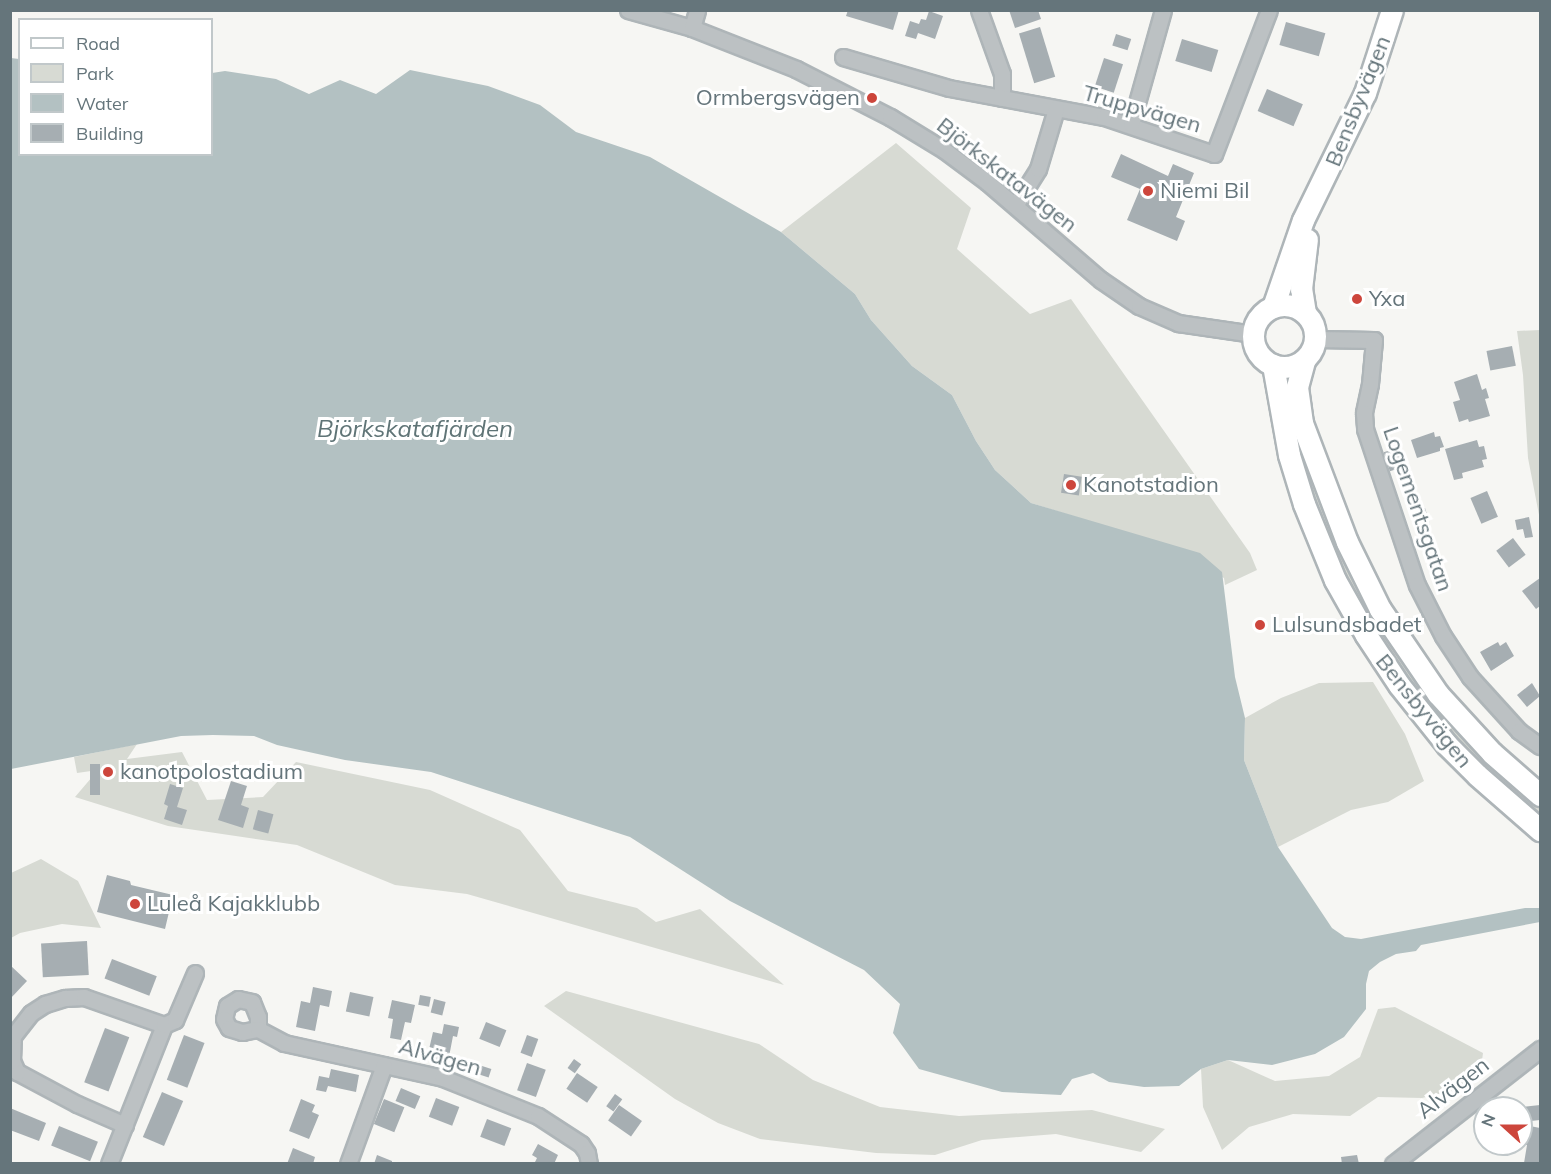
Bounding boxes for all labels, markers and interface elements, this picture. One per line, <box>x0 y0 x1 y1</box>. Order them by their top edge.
legend <box>18 18 213 156</box>
text: Road <box>76 32 120 55</box>
street label: Bensbyvägen <box>1320 32 1396 170</box>
text: Park <box>76 62 114 85</box>
street label: Truppvägen <box>1080 80 1204 138</box>
place label: Ormbergsvägen <box>696 85 860 111</box>
marker: Ormbergsvägen <box>865 91 879 105</box>
text: Water <box>76 92 128 115</box>
street label: Björkskatavägen <box>931 112 1083 238</box>
text: Building <box>76 122 144 145</box>
place label: Niemi Bil <box>1160 178 1249 204</box>
marker: Niemi Bil <box>1141 184 1155 198</box>
place label: Yxa <box>1369 286 1405 312</box>
marker: Yxa <box>1350 292 1364 306</box>
water label: Björkskatafjärden <box>317 415 513 443</box>
street label: Logementsgatan <box>1377 423 1459 595</box>
place label: Kanotstadion <box>1083 472 1219 498</box>
marker: Kanotstadion <box>1064 478 1078 492</box>
place label: Lulsundsbadet <box>1272 612 1422 638</box>
marker: Lulsundsbadet <box>1253 618 1267 632</box>
street label: Bensbyvägen <box>1370 649 1478 773</box>
place label: kanotpolostadium <box>120 759 303 785</box>
marker: kanotpolostadium <box>101 765 115 779</box>
place label: Luleå Kajakklubb <box>147 891 320 917</box>
marker: Luleå Kajakklubb <box>128 897 142 911</box>
street label: Alvägen <box>396 1033 484 1081</box>
street label: Alvägen <box>1412 1052 1494 1124</box>
north arrow <box>1473 1096 1533 1156</box>
text: N <box>1477 1111 1500 1129</box>

